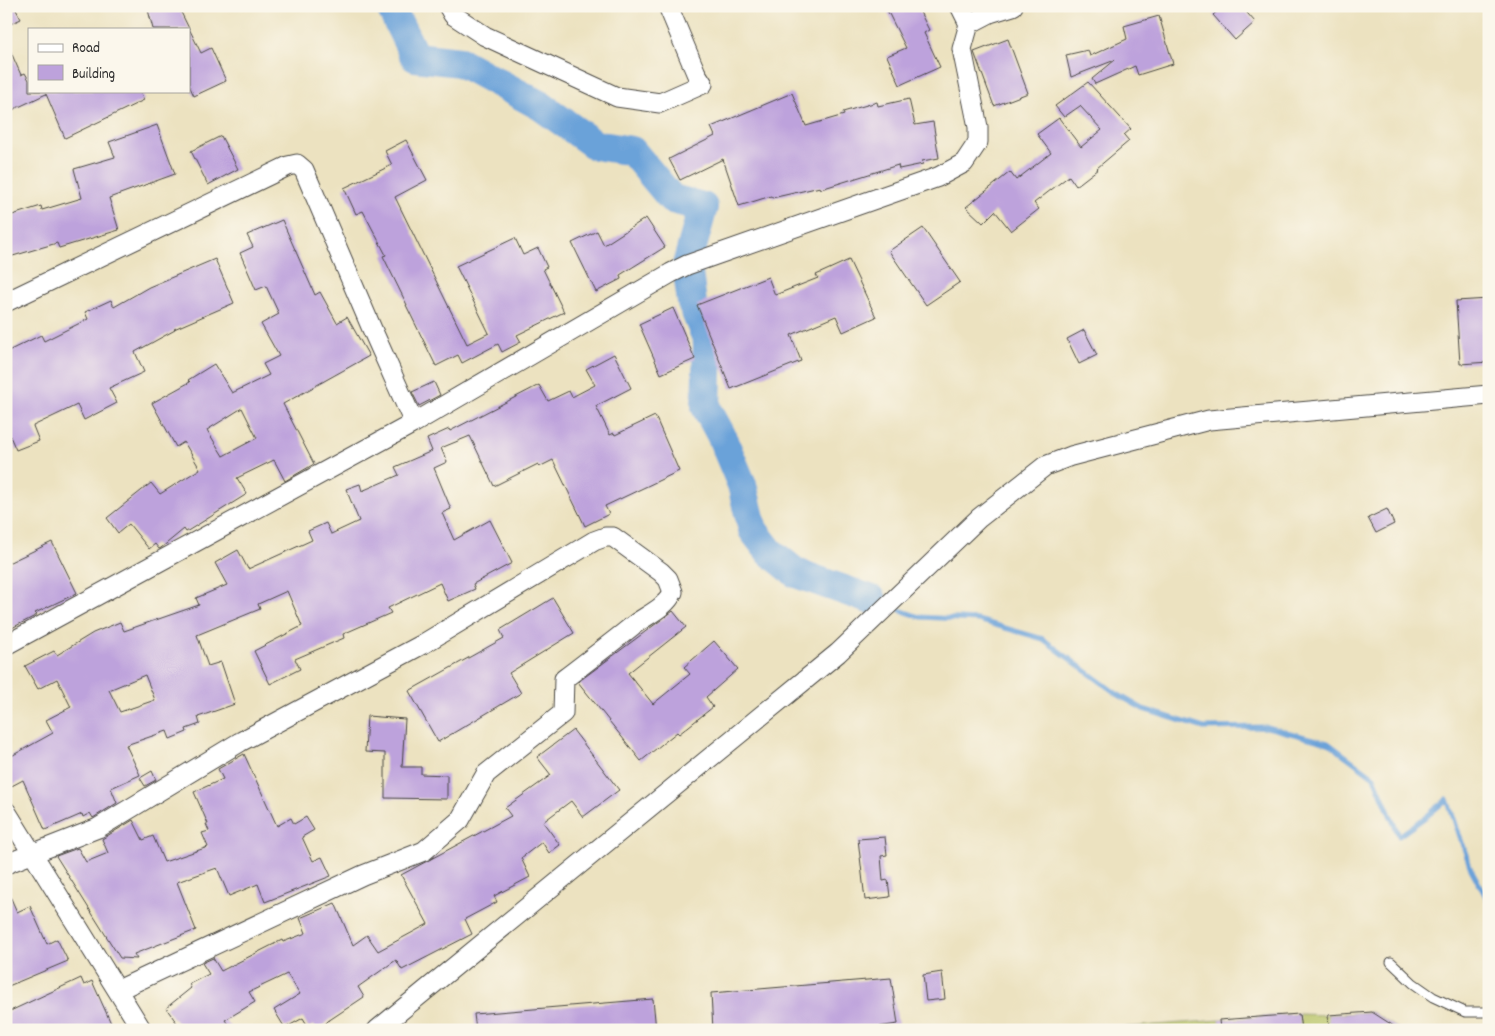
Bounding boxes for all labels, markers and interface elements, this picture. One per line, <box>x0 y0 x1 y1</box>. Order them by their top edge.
legend <box>28 28 190 92</box>
text: Road <box>72 38 100 60</box>
text: Building <box>72 64 115 86</box>

